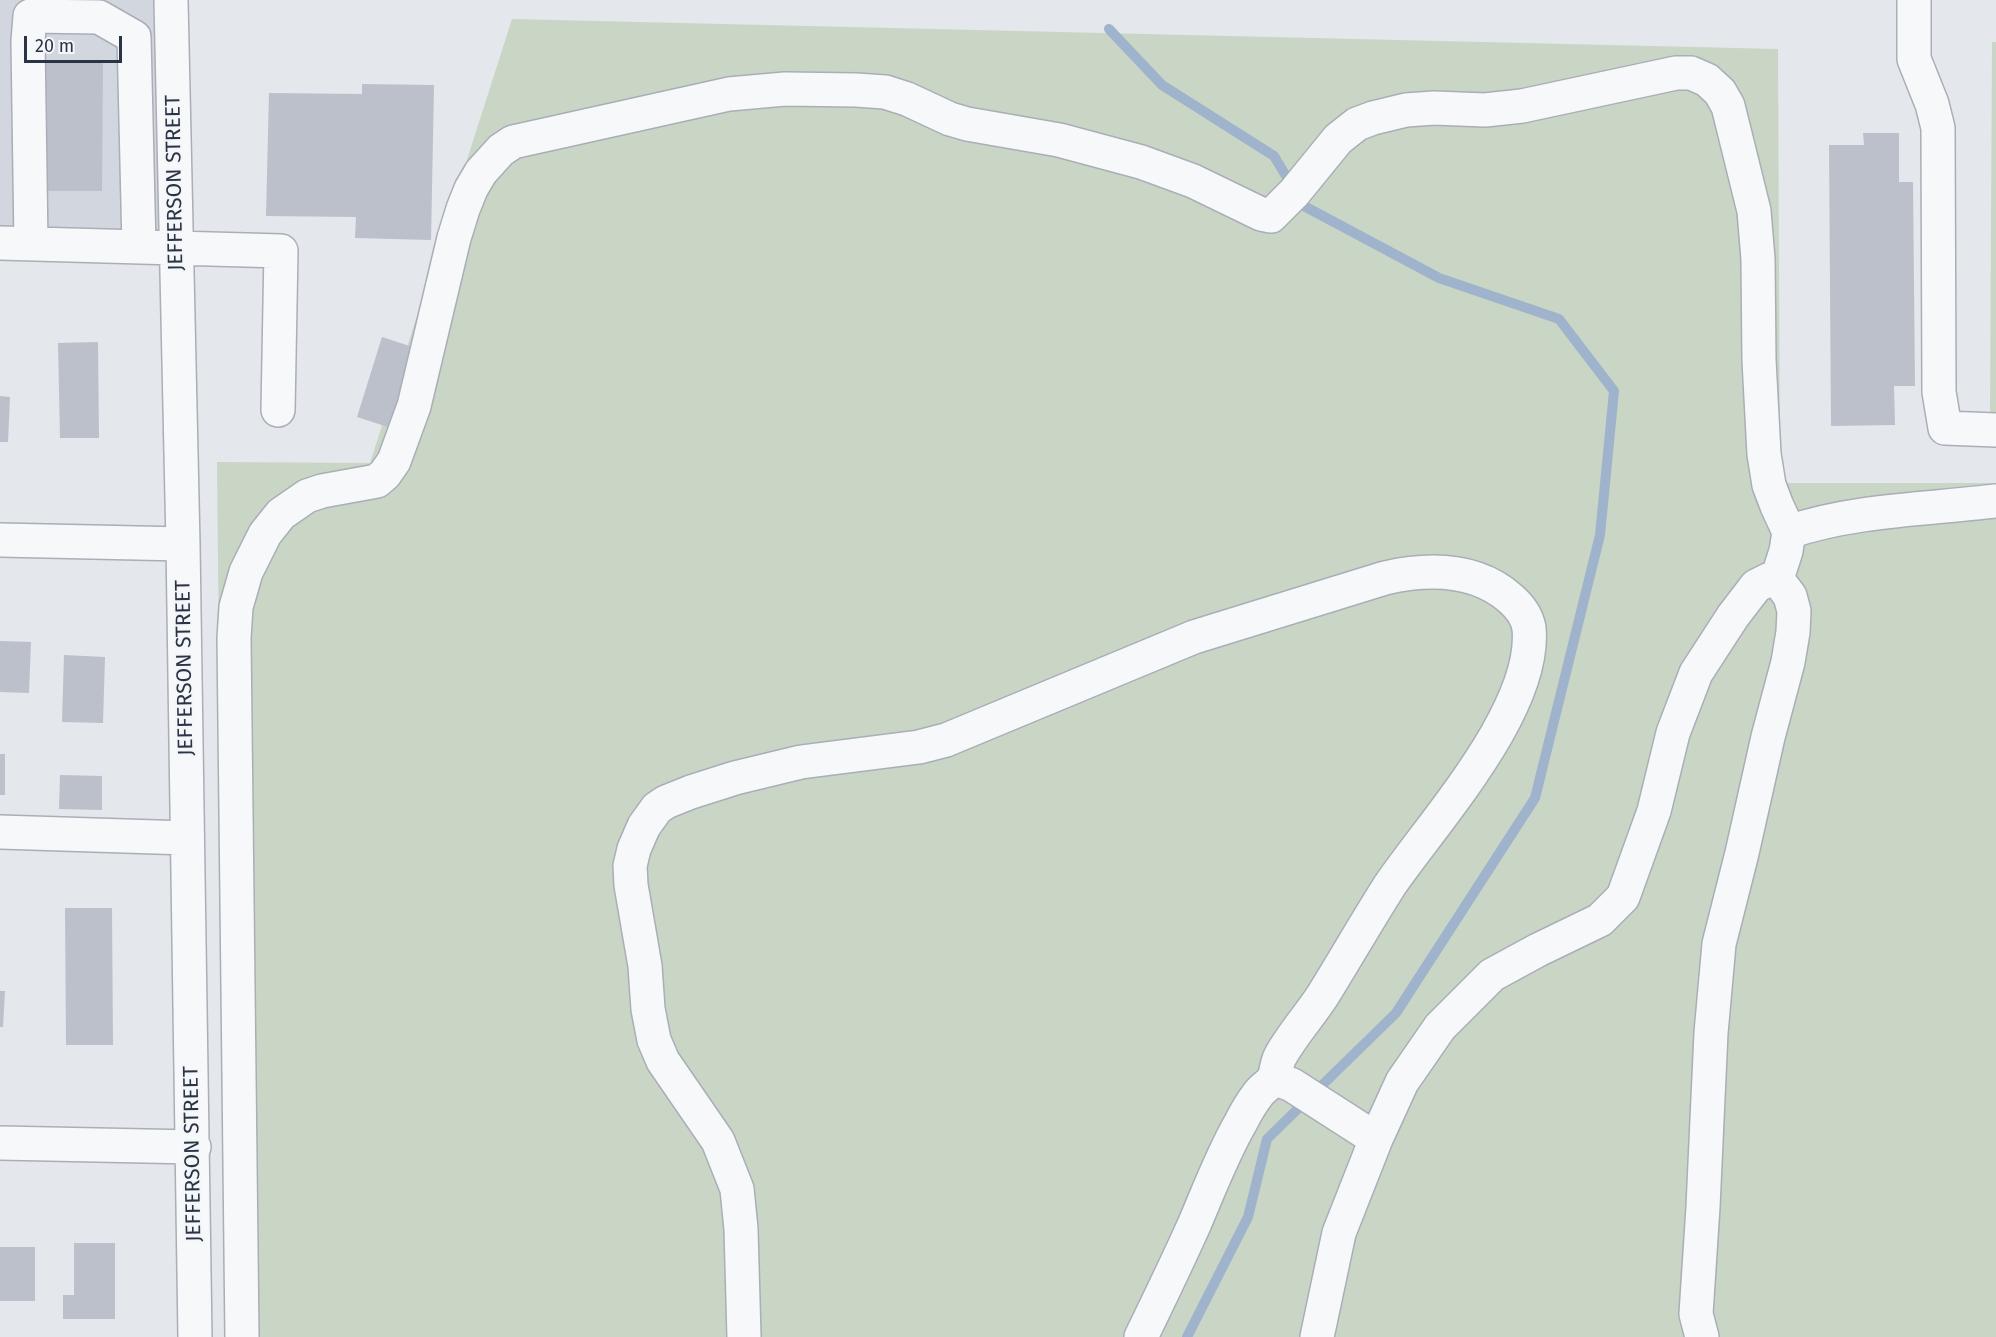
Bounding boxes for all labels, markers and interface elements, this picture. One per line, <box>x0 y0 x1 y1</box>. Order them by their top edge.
scale bar <box>27 24 124 62</box>
text: 20 m <box>35 35 74 57</box>
street label: JEFFERSON STREET <box>161 95 189 271</box>
street label: JEFFERSON STREET <box>171 580 199 756</box>
street label: JEFFERSON STREET <box>179 1066 207 1242</box>

